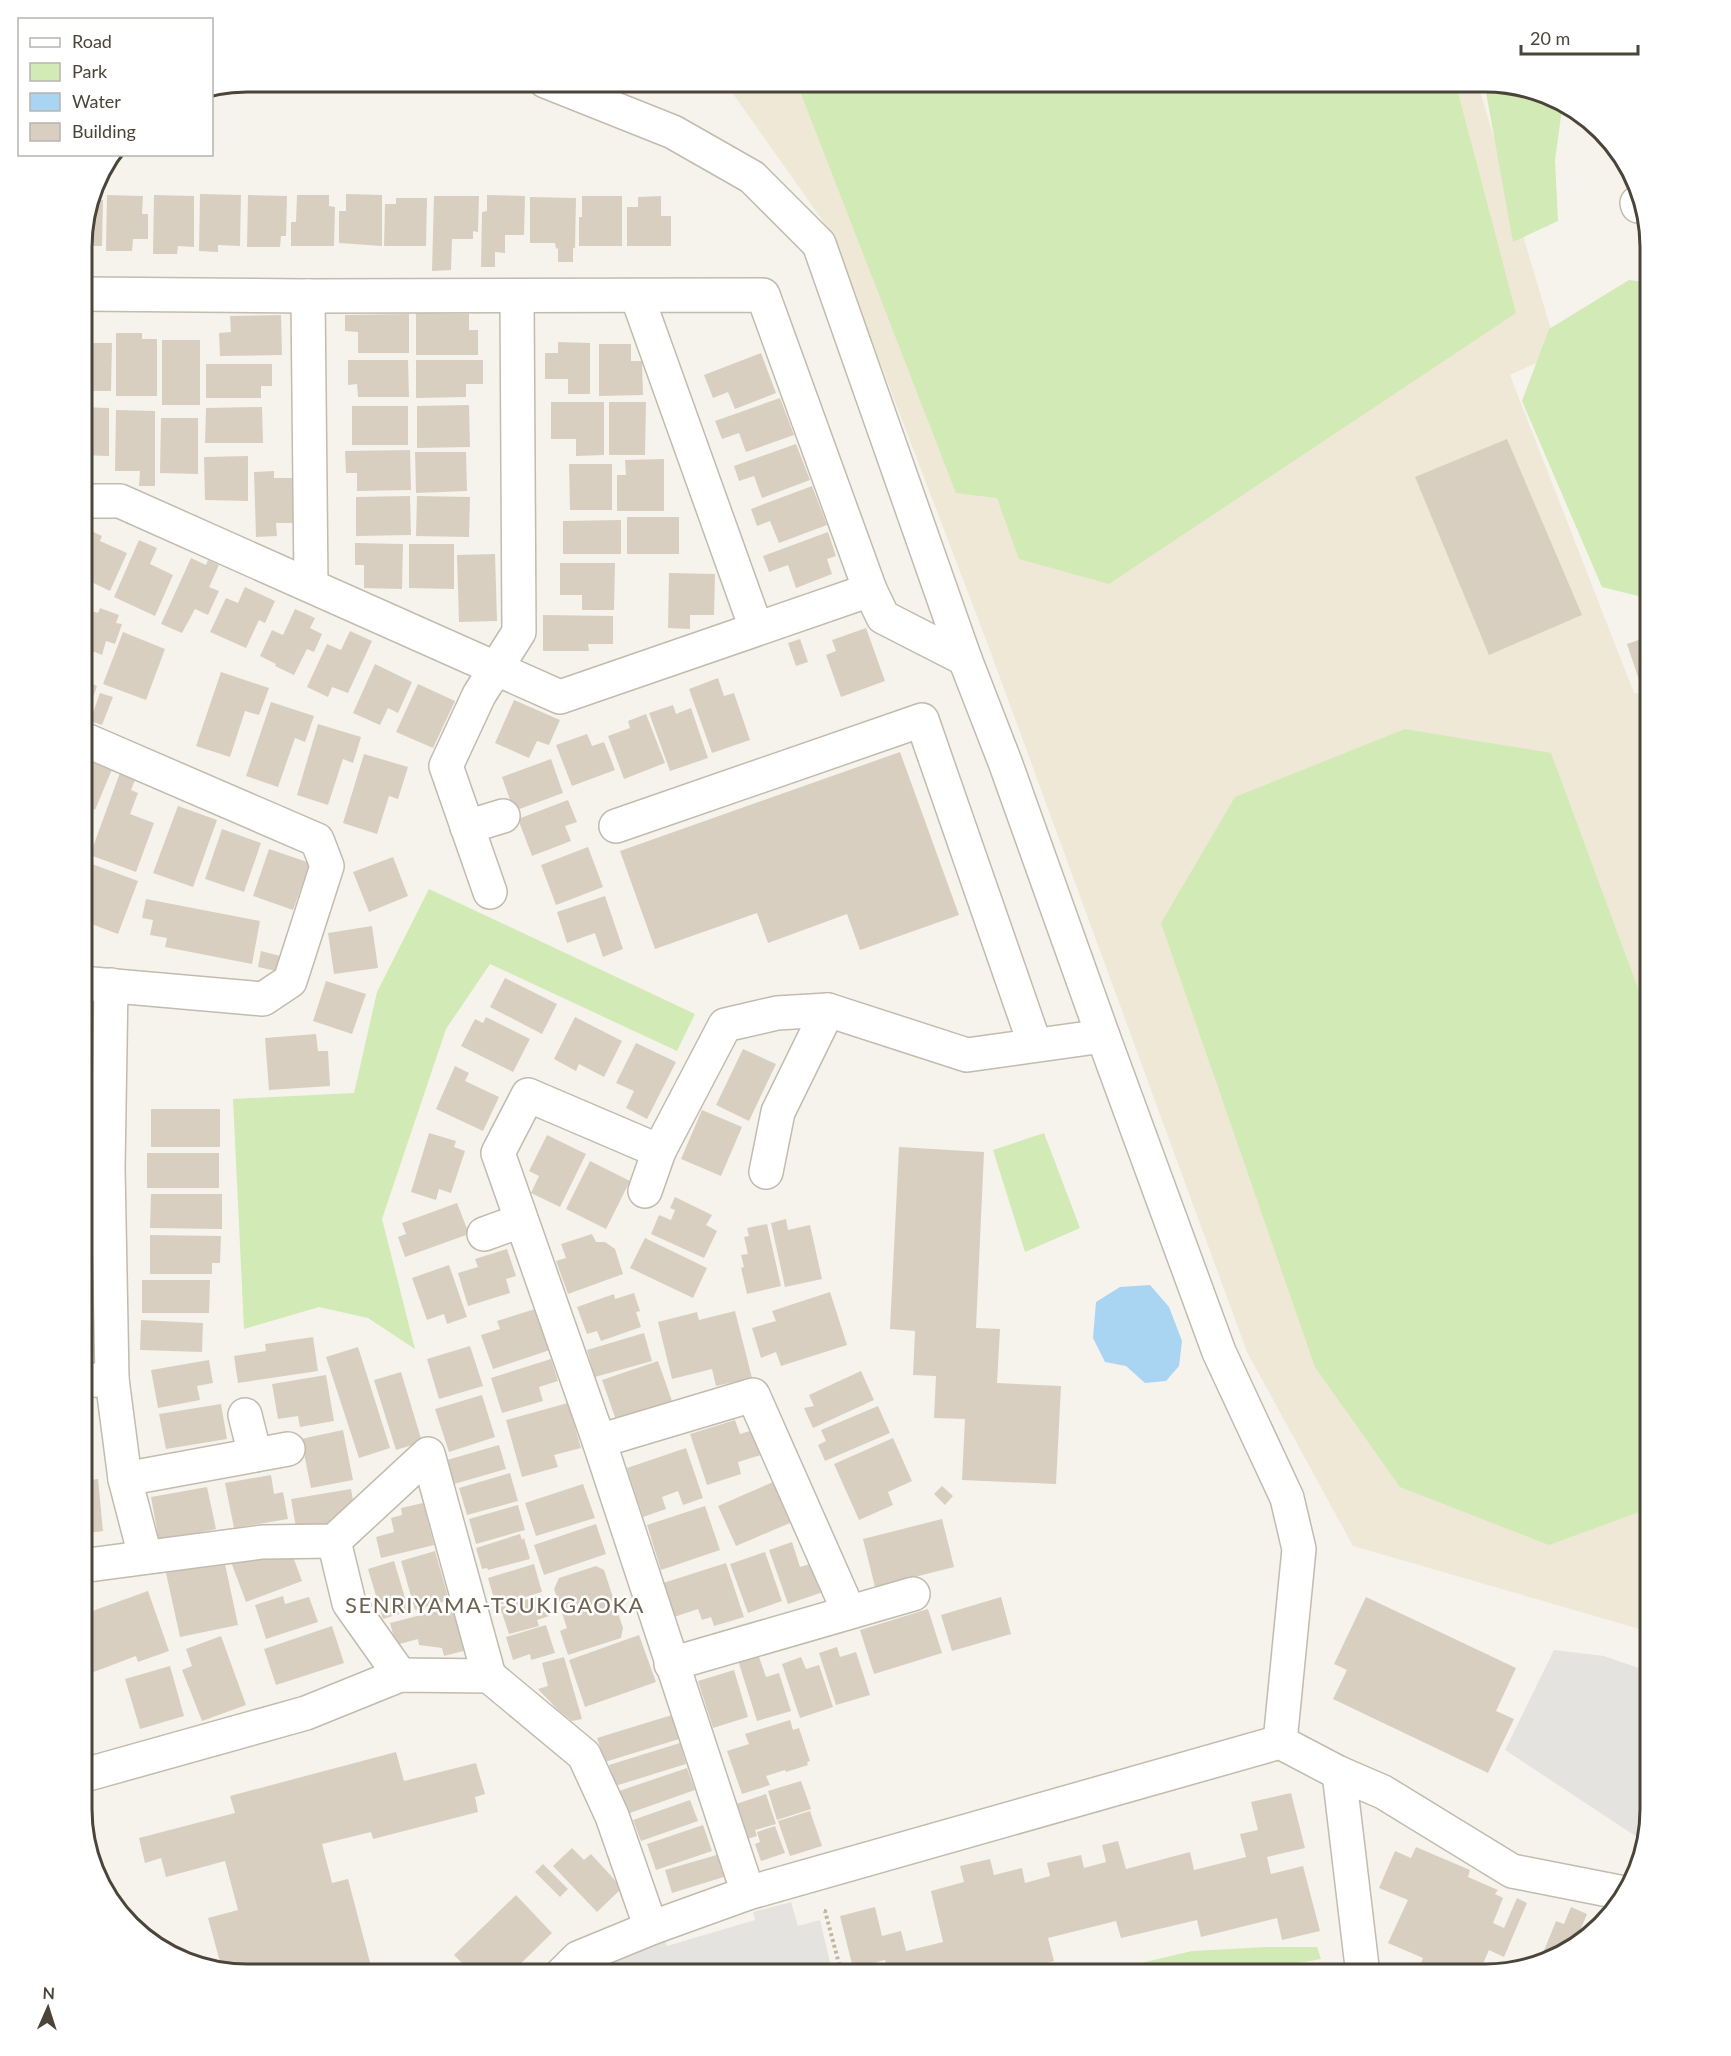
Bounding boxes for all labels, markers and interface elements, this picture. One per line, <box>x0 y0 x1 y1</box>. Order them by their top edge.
legend <box>18 18 213 156</box>
scale bar <box>1521 18 1638 56</box>
text: 20 m <box>1530 27 1570 49</box>
text: Road <box>72 30 112 52</box>
text: Park <box>72 60 108 82</box>
text: Water <box>72 90 121 112</box>
text: Building <box>72 120 136 142</box>
district label: SENRIYAMA-TSUKIGAOKA <box>345 1591 645 1618</box>
north arrow <box>18 1978 78 2038</box>
text: N <box>42 1983 55 2002</box>

